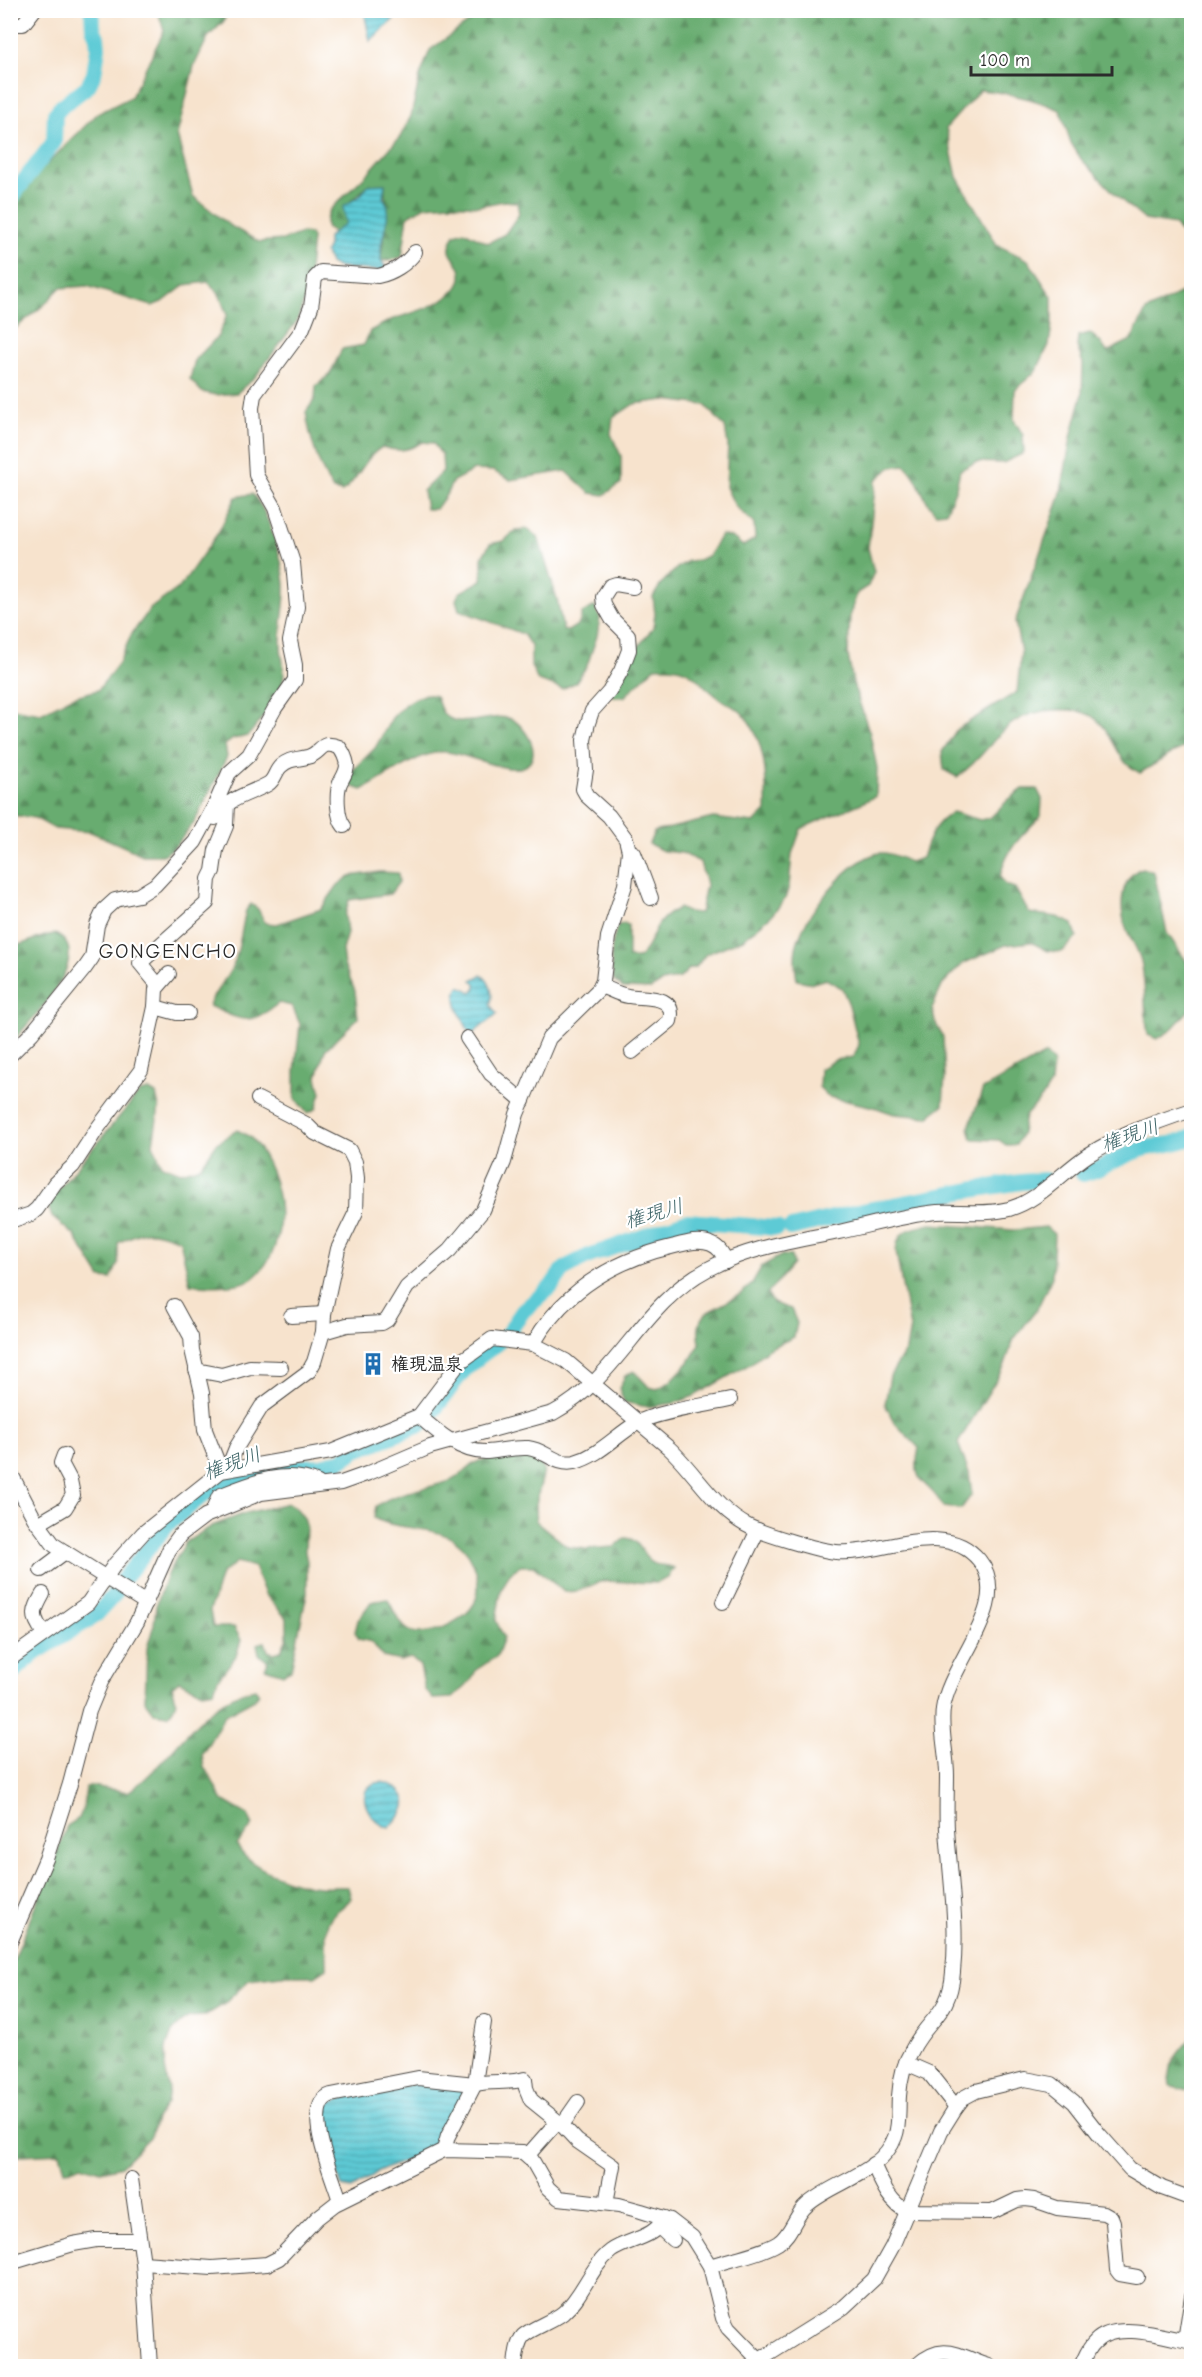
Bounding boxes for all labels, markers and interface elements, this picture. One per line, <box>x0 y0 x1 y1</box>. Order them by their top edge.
scale bar <box>971 39 1112 77</box>
text: 100 m <box>980 50 1030 71</box>
district label: GONGENCHO <box>99 939 237 963</box>
water label: 権現川 <box>1098 1115 1162 1156</box>
water label: 権現川 <box>622 1194 686 1233</box>
building icon: 権現温泉 <box>360 1351 386 1377</box>
place label: 権現温泉 <box>391 1354 463 1375</box>
water label: 権現川 <box>200 1442 264 1485</box>

